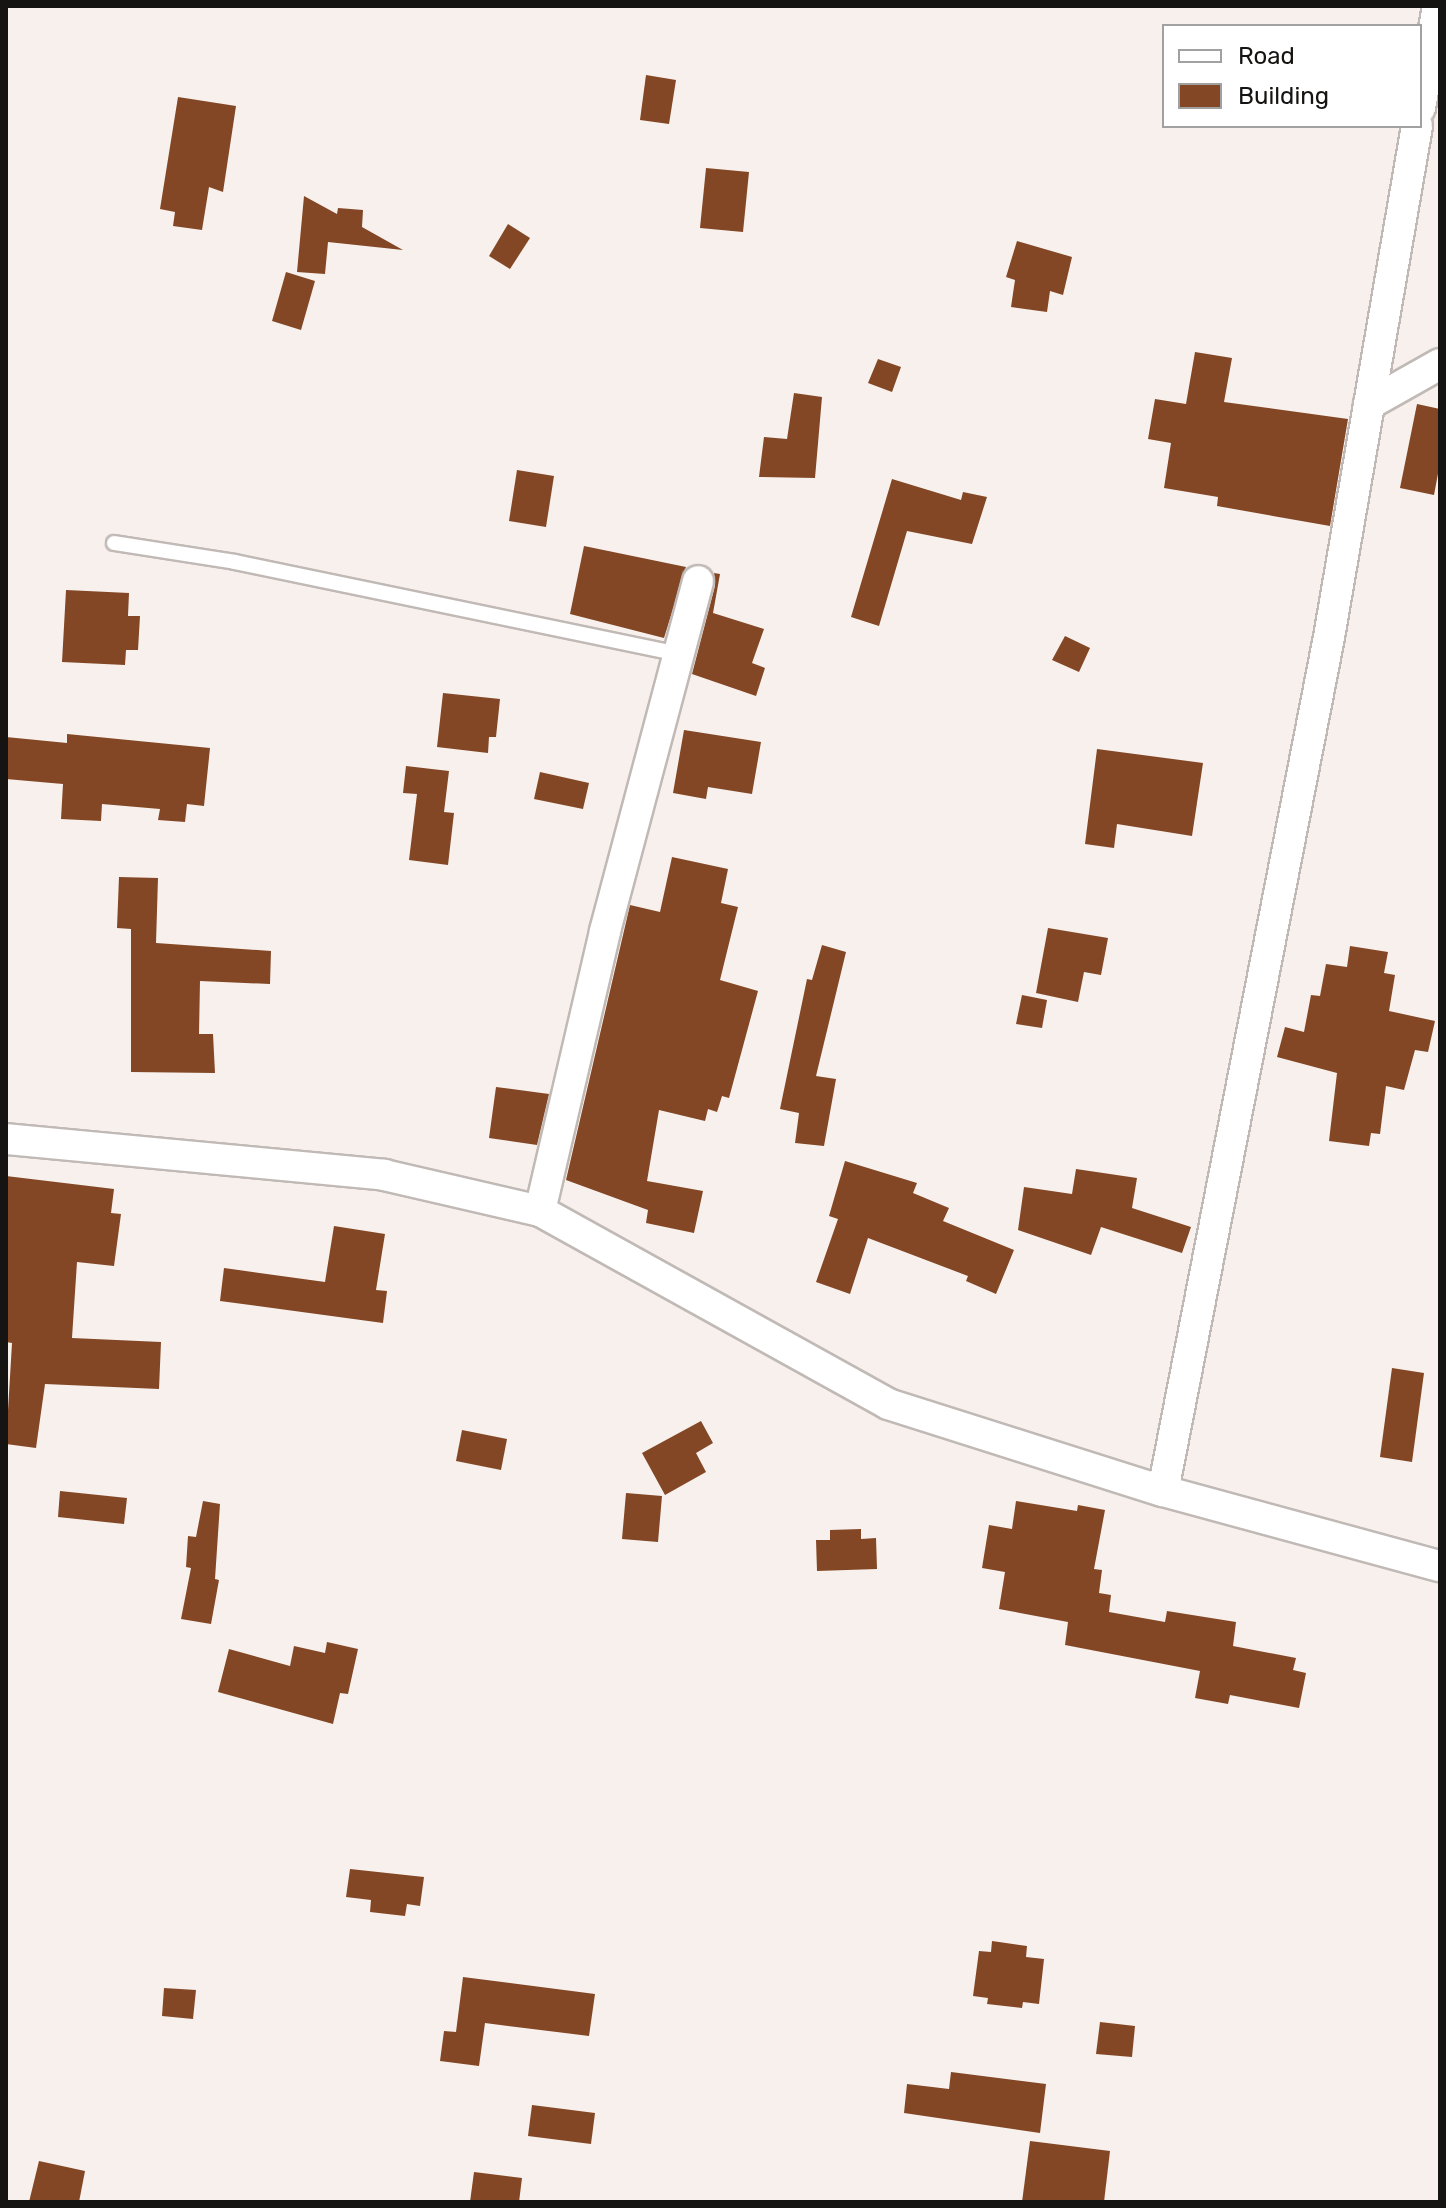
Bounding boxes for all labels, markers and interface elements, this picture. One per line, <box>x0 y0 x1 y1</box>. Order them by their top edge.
legend <box>1162 24 1422 128</box>
text: Road <box>1238 42 1295 70</box>
text: Building <box>1238 82 1329 110</box>

